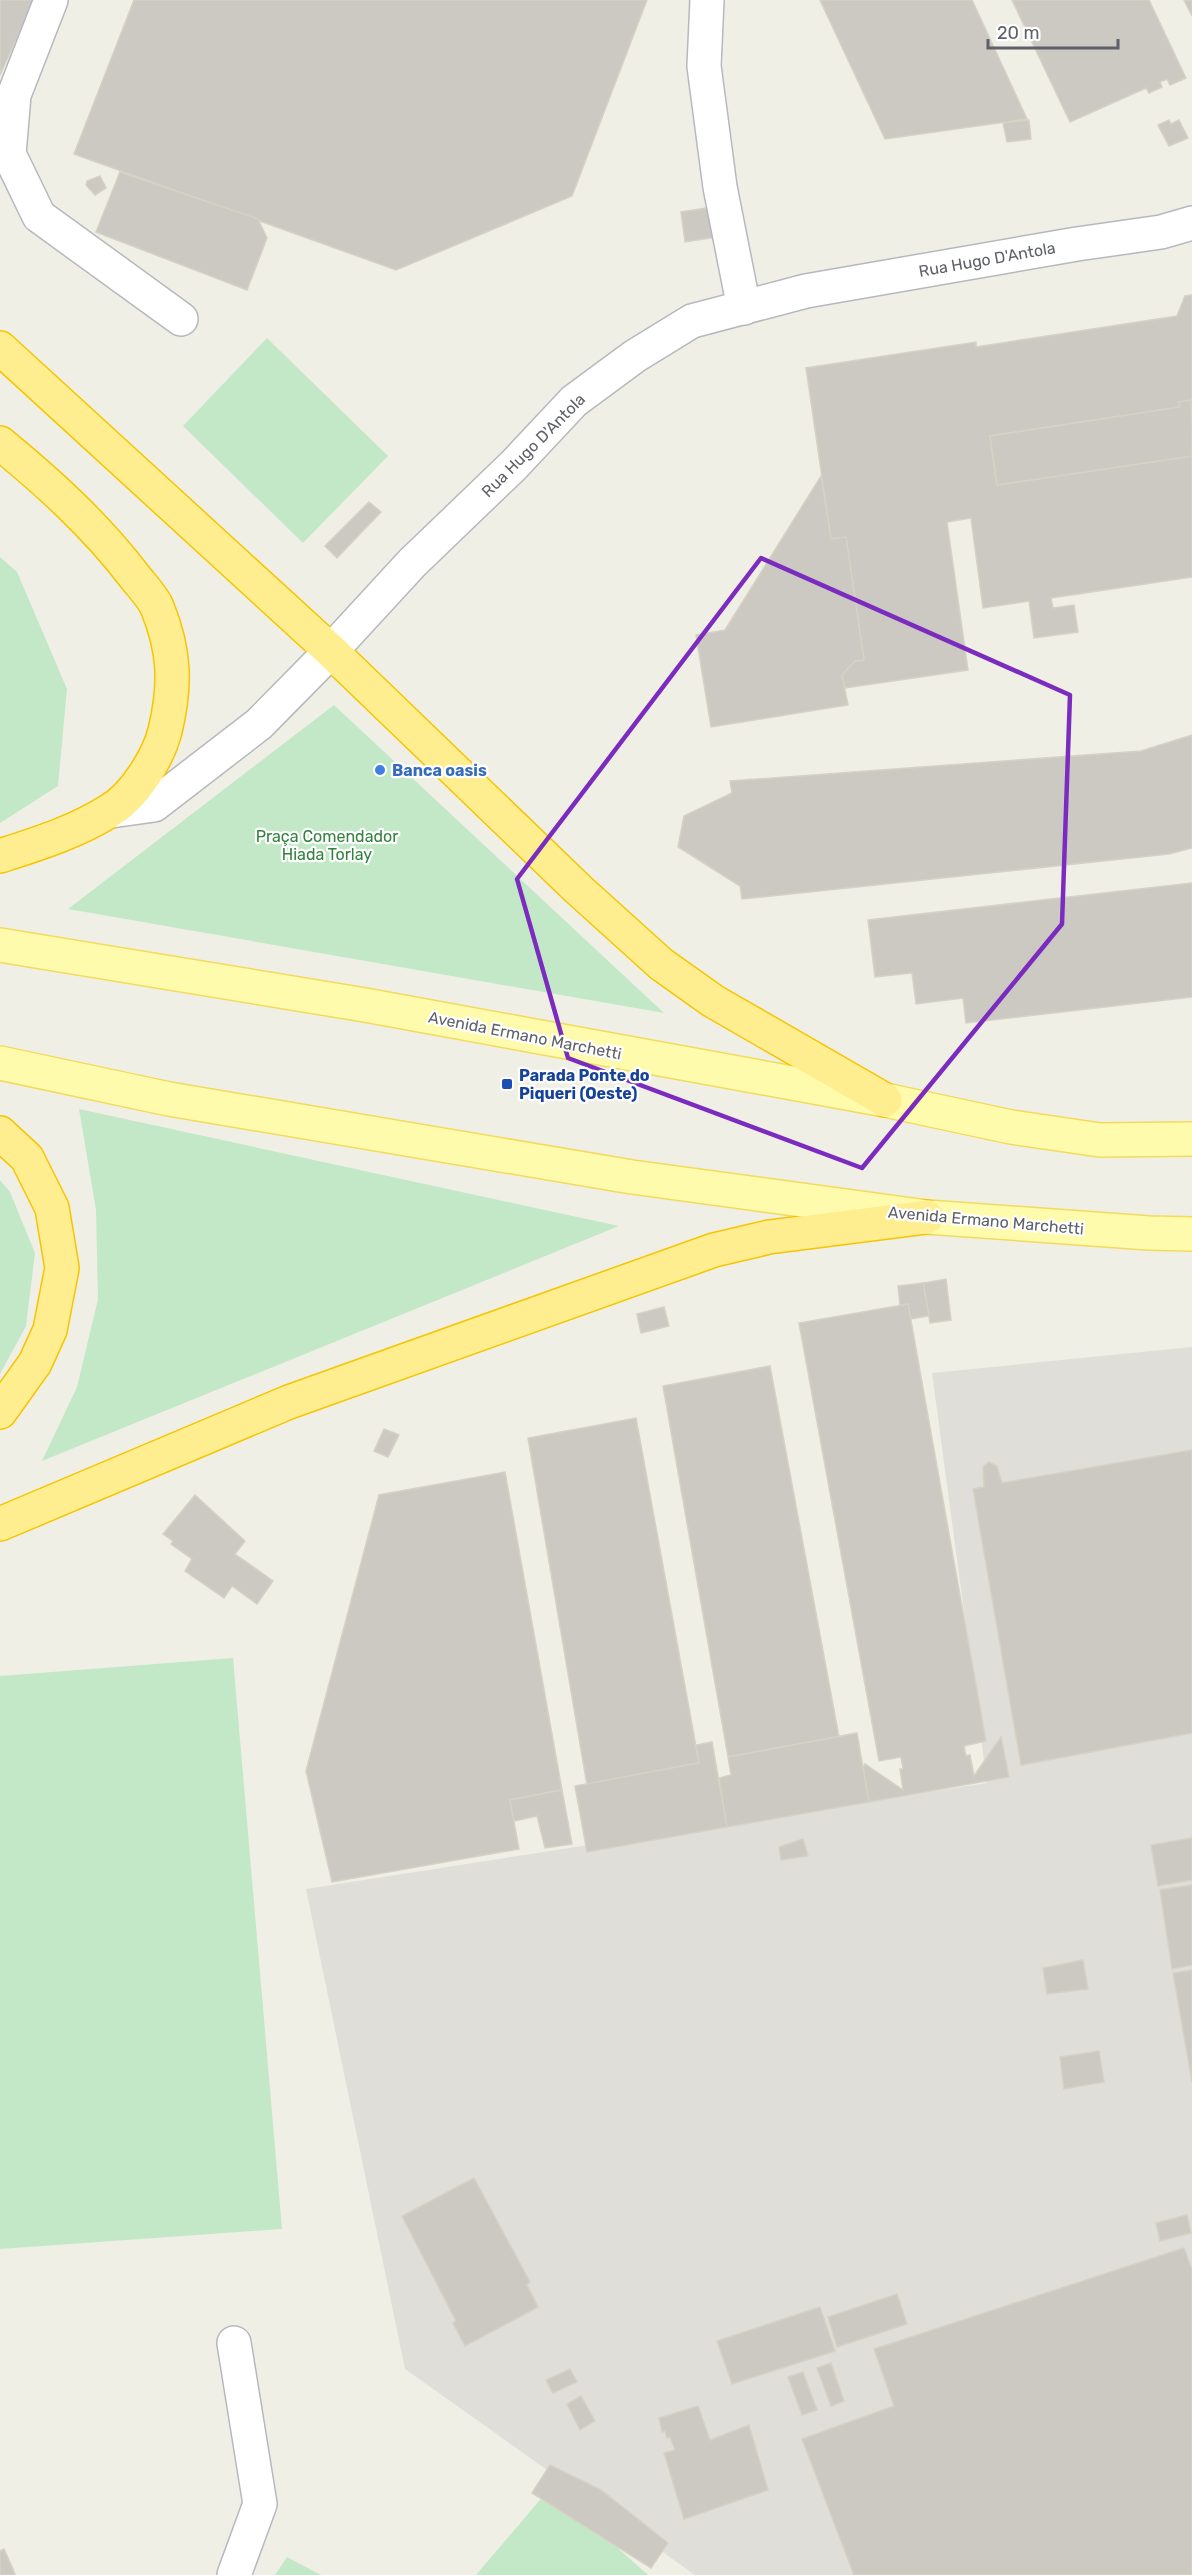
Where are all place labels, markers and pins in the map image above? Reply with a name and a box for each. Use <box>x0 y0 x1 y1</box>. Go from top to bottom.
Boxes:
place label: Banca oasis <box>392 761 487 780</box>
marker: Banca oasis <box>373 763 387 777</box>
place label: Parada Ponte do Piqueri (Oeste) <box>519 1066 650 1103</box>
marker: Parada Ponte do Piqueri (Oeste) <box>500 1077 514 1091</box>

